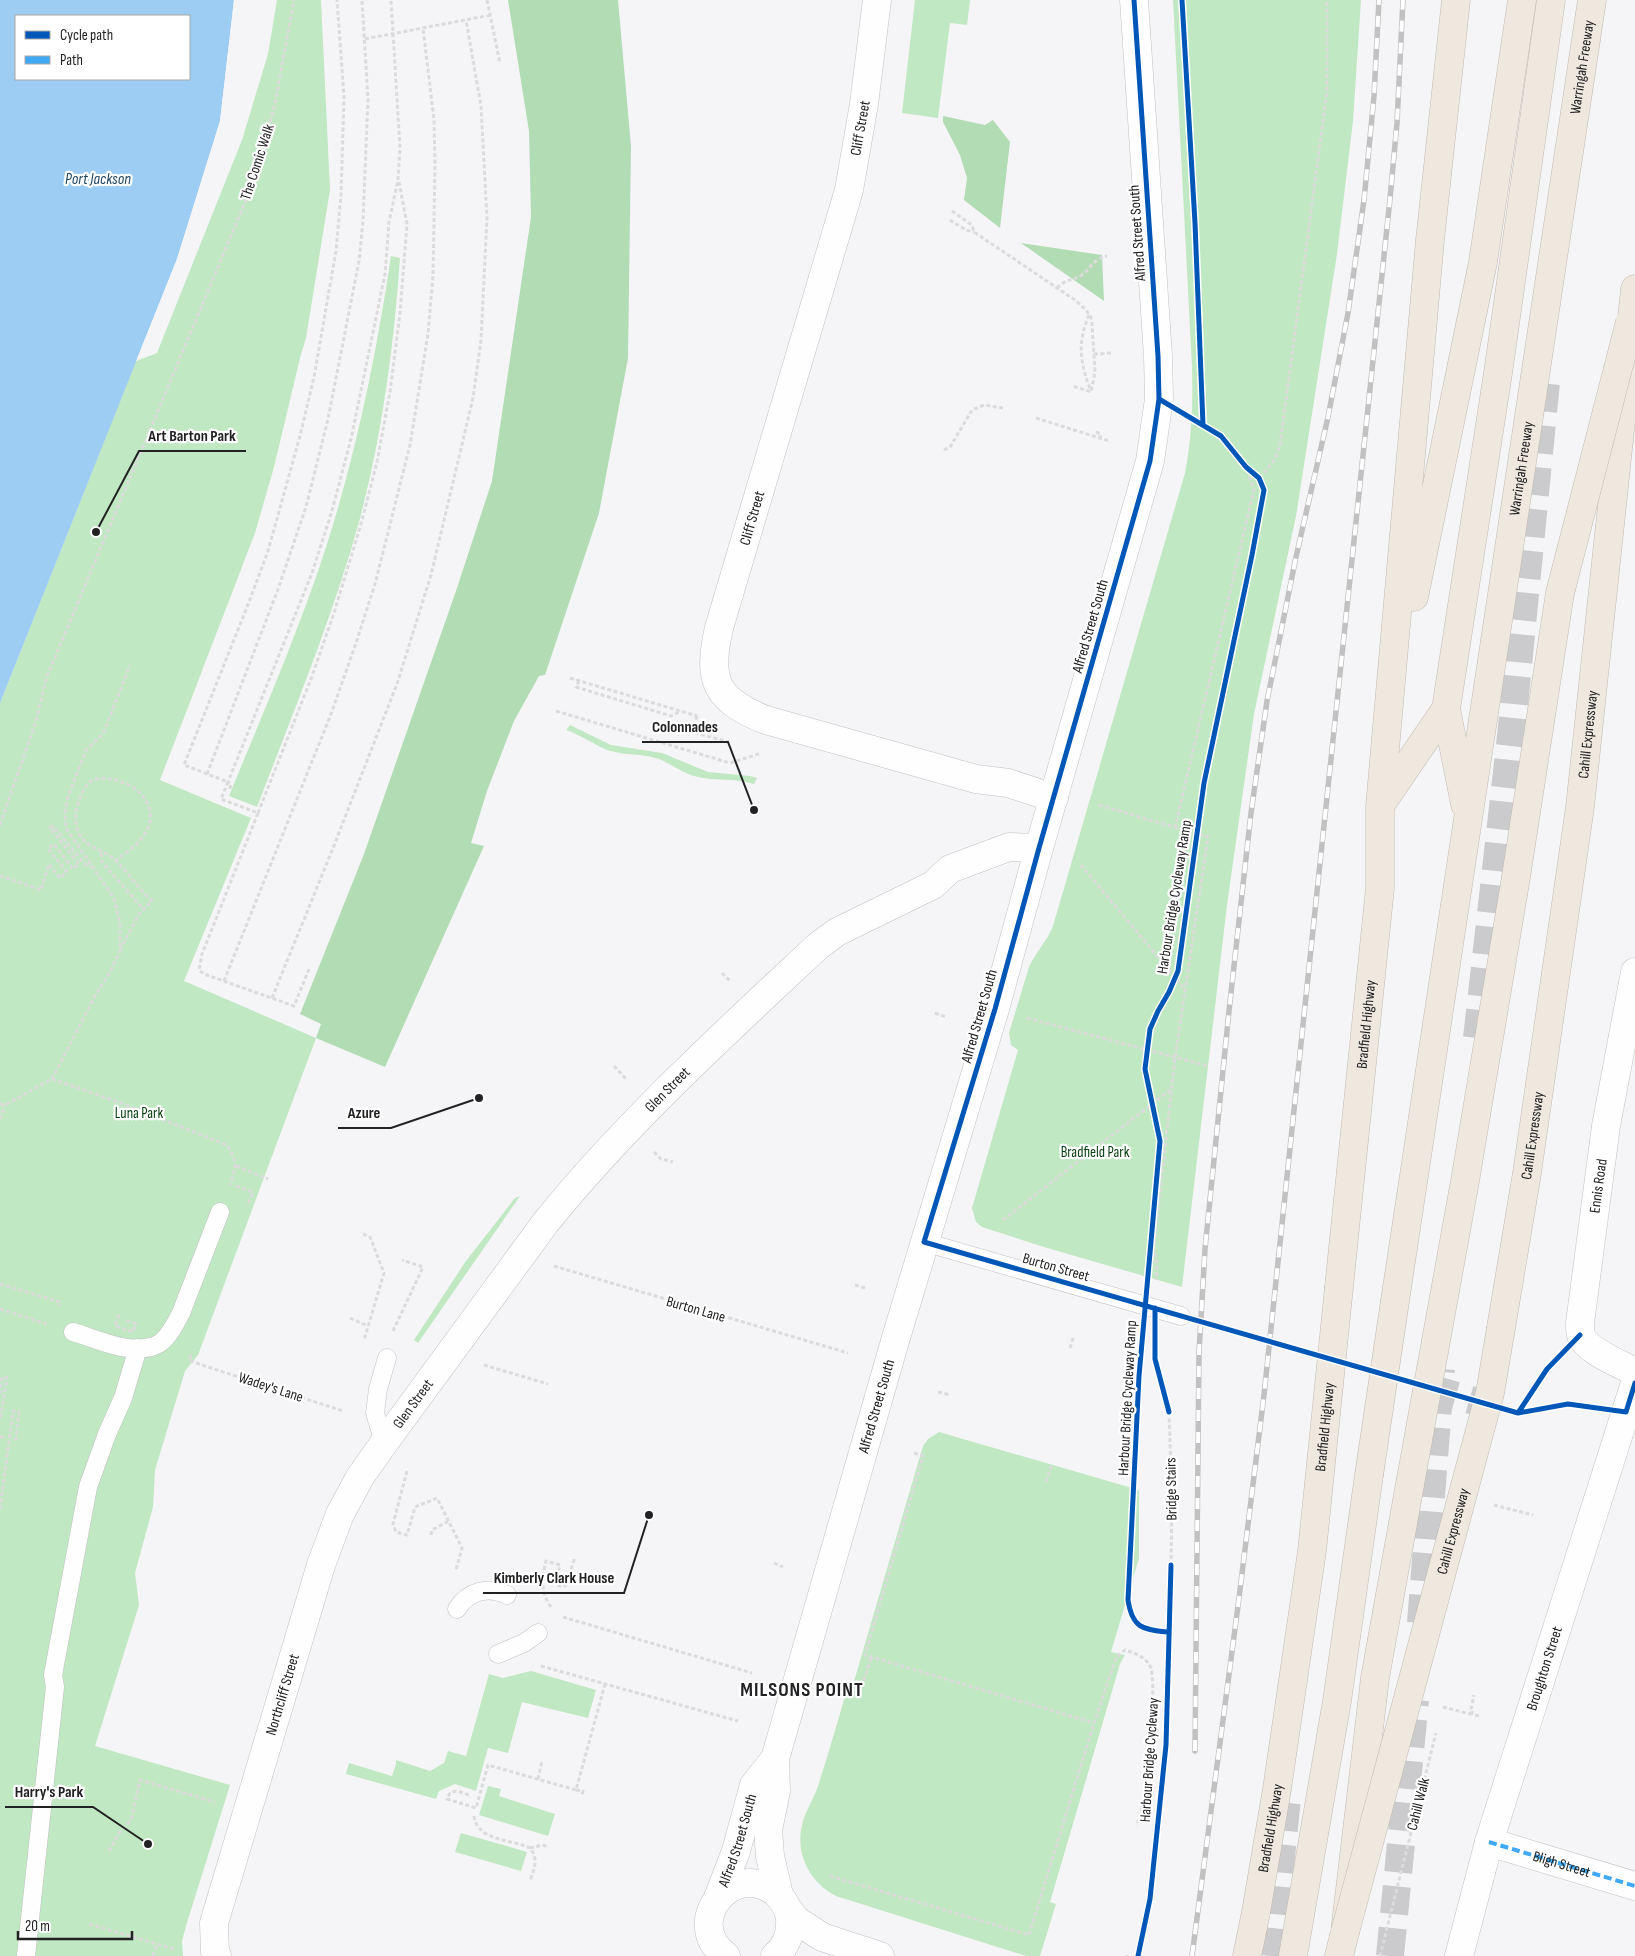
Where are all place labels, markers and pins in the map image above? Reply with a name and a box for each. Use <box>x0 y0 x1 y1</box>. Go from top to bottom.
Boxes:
callout: Art Barton Park <box>139 420 246 451</box>
callout: Colonnades <box>642 711 728 742</box>
callout: Azure <box>338 1097 391 1128</box>
callout: Kimberly Clark House <box>483 1562 624 1593</box>
callout: Harry's Park <box>5 1776 93 1807</box>

